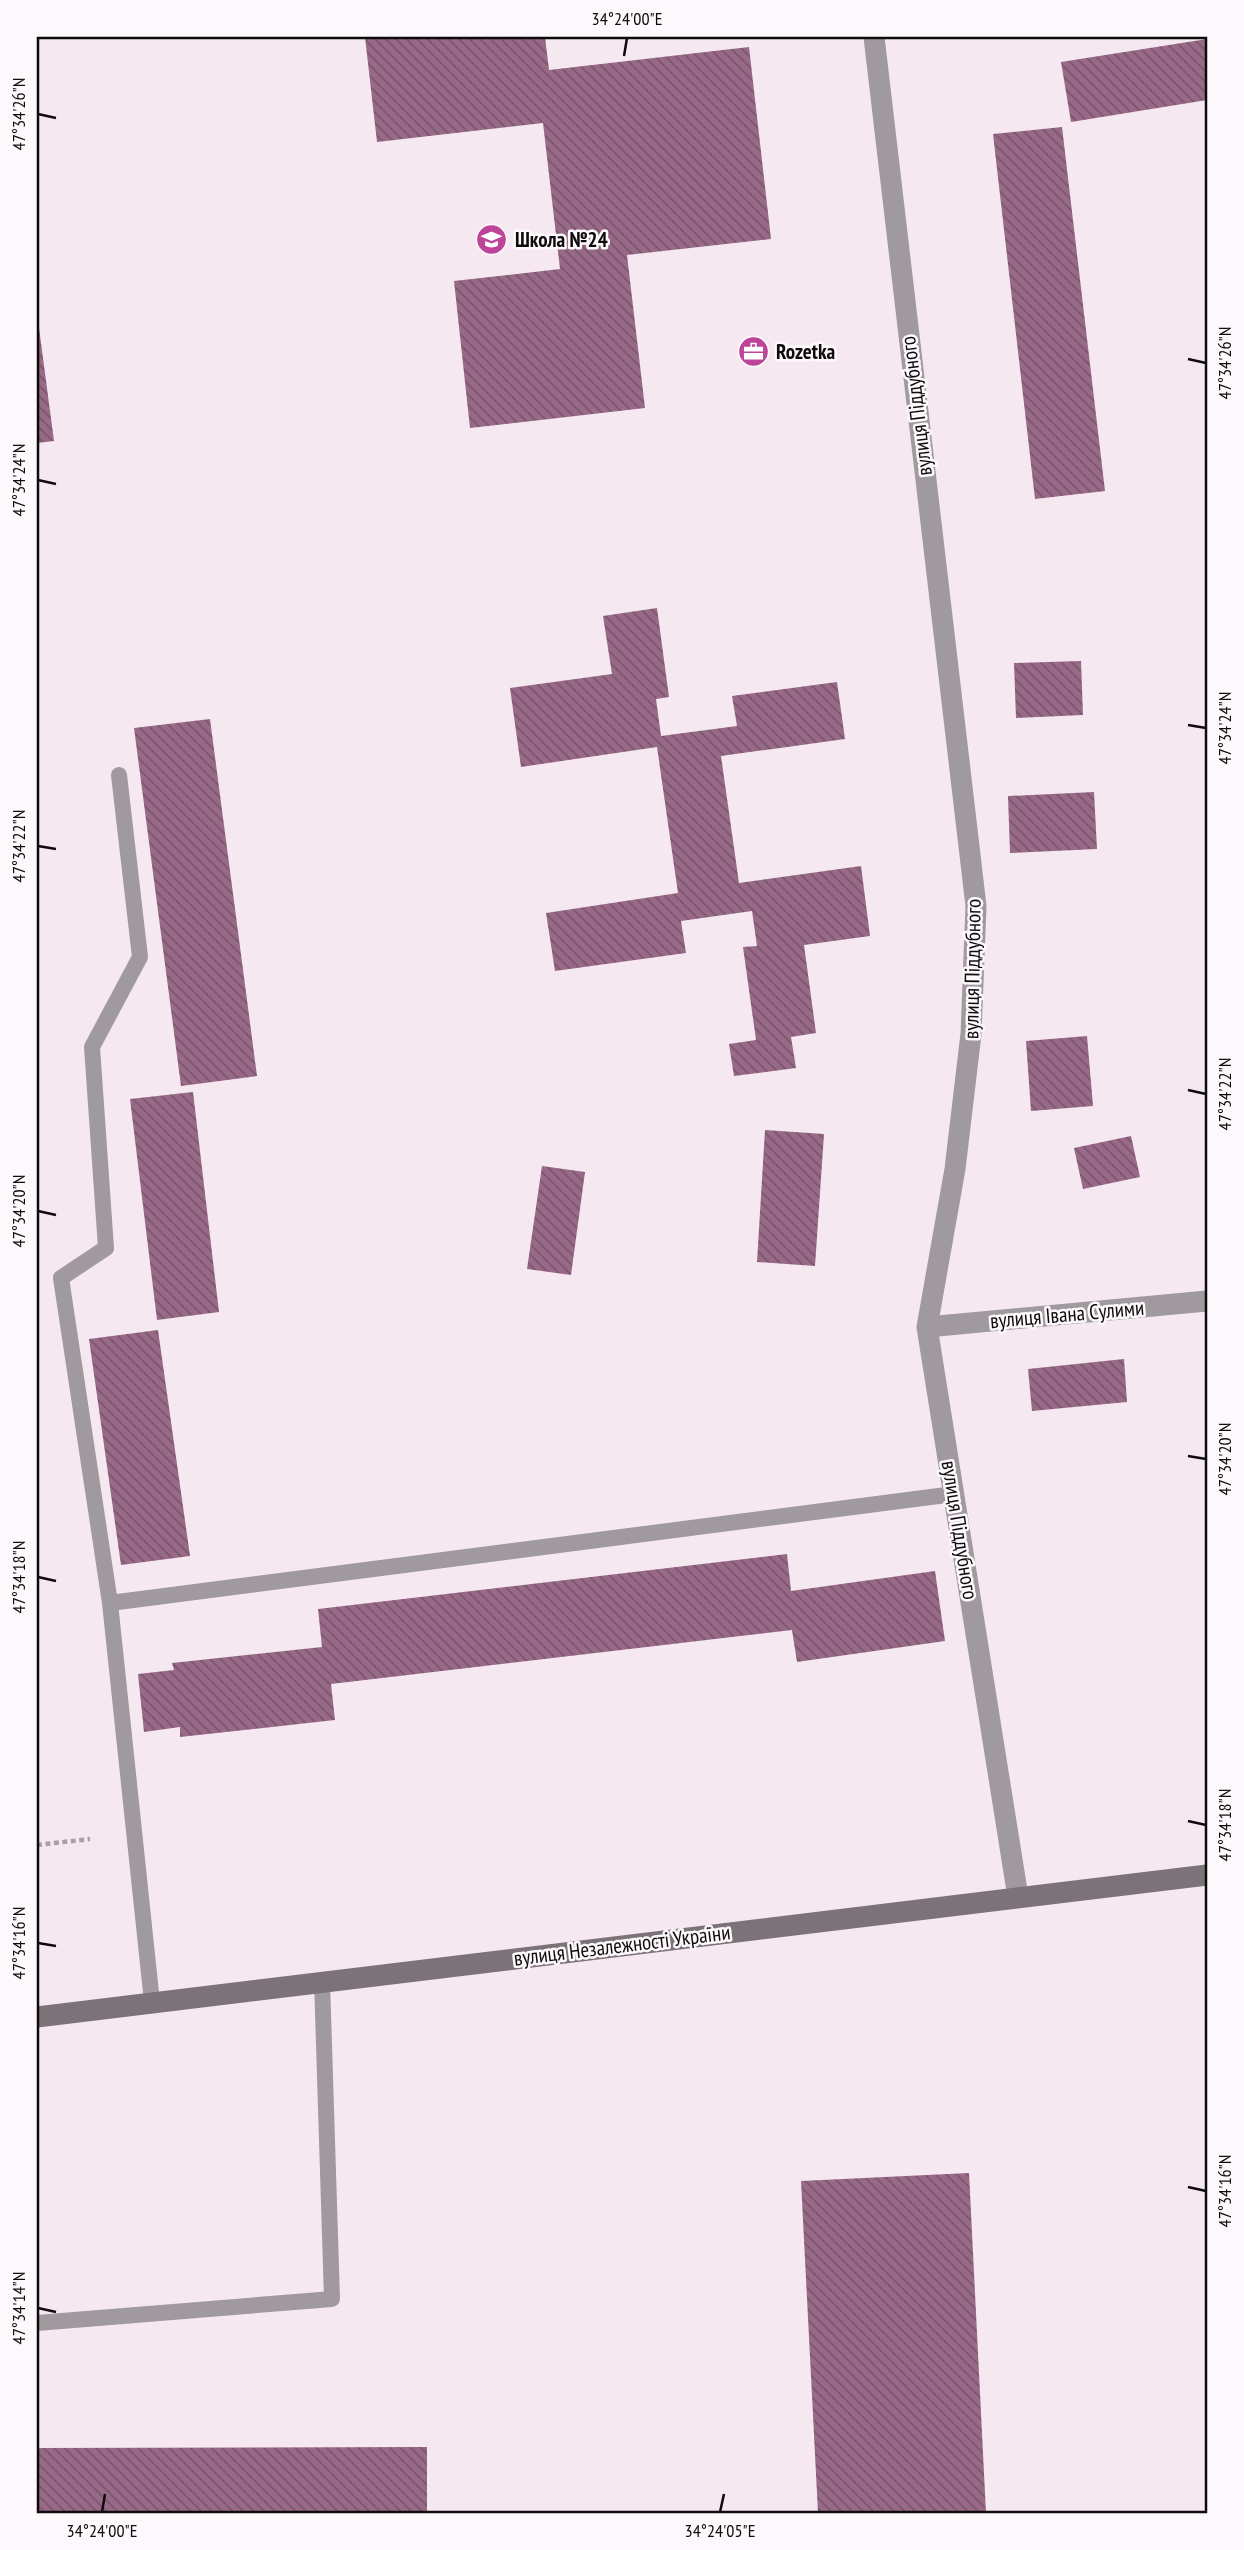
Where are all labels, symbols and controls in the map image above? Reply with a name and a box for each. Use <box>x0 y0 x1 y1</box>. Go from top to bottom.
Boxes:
text: 34°24'00"E <box>592 7 662 30</box>
text: 47°34'26"N <box>7 78 30 150</box>
school or university icon: Школа №24 <box>475 222 509 256</box>
place label: Школа №24 <box>515 226 608 253</box>
text: 47°34'26"N <box>1213 327 1236 399</box>
office icon: Rozetka <box>736 334 770 368</box>
street label: вулиця Піддубного <box>894 335 938 477</box>
place label: Rozetka <box>776 338 836 365</box>
text: 47°34'24"N <box>7 444 30 516</box>
text: 47°34'24"N <box>1213 692 1236 764</box>
text: 47°34'22"N <box>7 810 30 882</box>
street label: вулиця Піддубного <box>957 899 987 1039</box>
text: 47°34'22"N <box>1213 1058 1236 1130</box>
text: 47°34'20"N <box>7 1175 30 1247</box>
street label: вулиця Івана Сулими <box>989 1294 1145 1334</box>
text: 47°34'20"N <box>1213 1423 1236 1495</box>
street label: вулиця Піддубного <box>936 1459 984 1601</box>
text: 47°34'18"N <box>7 1541 30 1613</box>
text: 47°34'18"N <box>1213 1789 1236 1861</box>
text: 47°34'16"N <box>7 1907 30 1979</box>
street label: вулиця Незалежності України <box>512 1918 732 1972</box>
text: 47°34'16"N <box>1213 2155 1236 2227</box>
text: 47°34'14"N <box>7 2272 30 2344</box>
text: 34°24'00"E <box>67 2519 137 2542</box>
text: 34°24'05"E <box>685 2519 755 2542</box>

